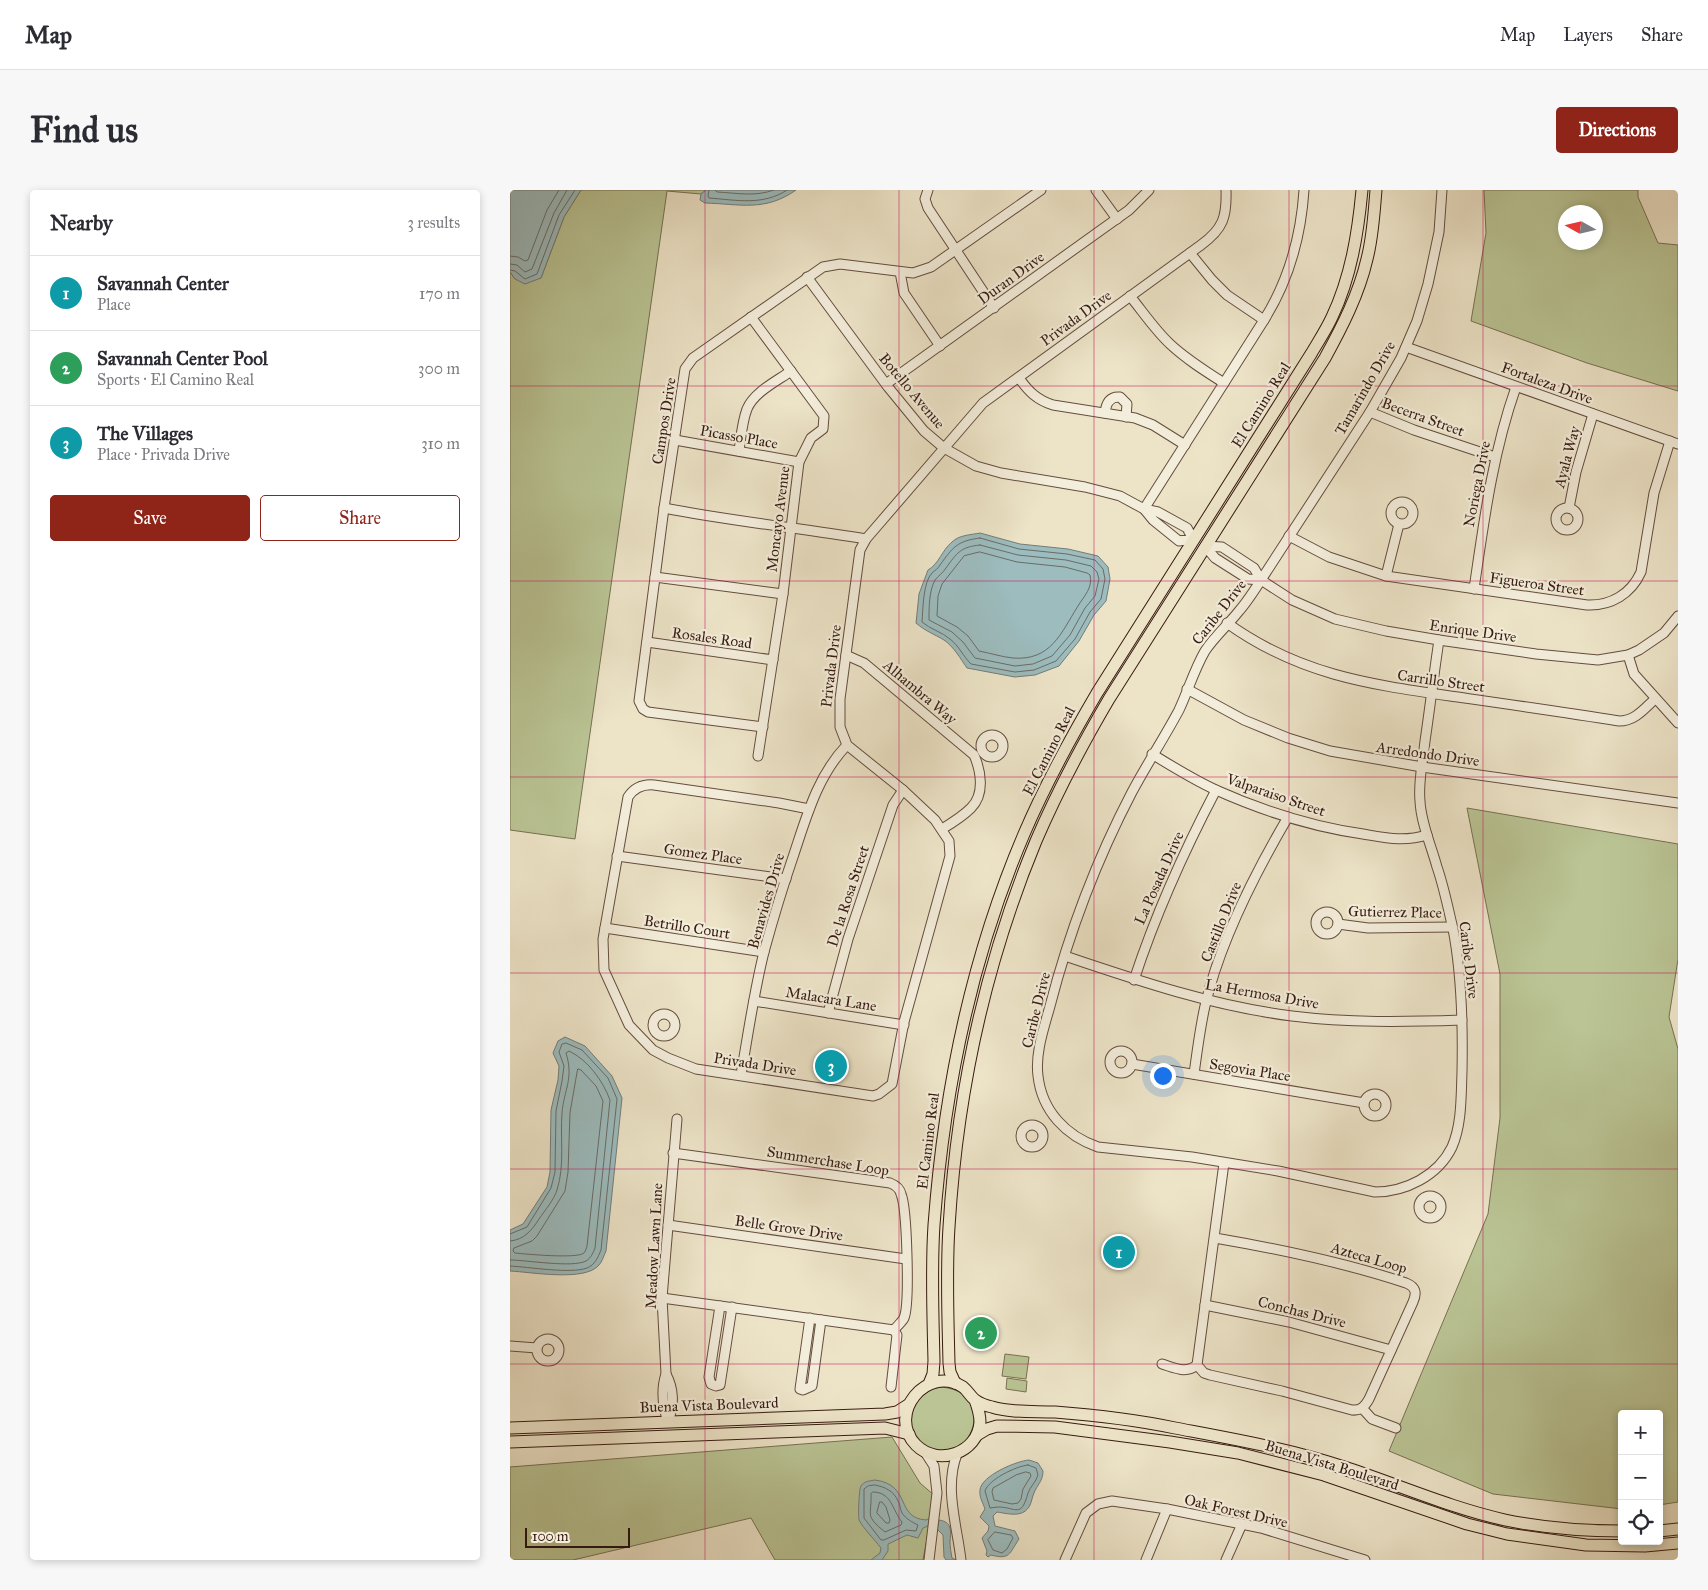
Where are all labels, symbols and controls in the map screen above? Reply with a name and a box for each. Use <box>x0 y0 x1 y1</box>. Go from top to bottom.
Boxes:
text: Map <box>25 20 72 50</box>
text: Map <box>1500 24 1535 46</box>
text: Layers <box>1563 24 1613 46</box>
text: Share <box>1641 24 1683 46</box>
button: Directions <box>1556 107 1678 153</box>
text: Find us <box>30 109 138 152</box>
north arrow <box>1558 205 1603 250</box>
text: Nearby <box>50 210 113 236</box>
text: 3 results <box>407 213 460 232</box>
street label: Duran Drive <box>974 248 1048 308</box>
text: Savannah Center <box>97 272 229 295</box>
text: 1 <box>63 284 69 303</box>
text: 170 m <box>419 284 460 303</box>
street label: Privada Drive <box>1037 286 1115 350</box>
text: Place <box>97 295 131 314</box>
street label: Tamarindo Drive <box>1331 338 1399 438</box>
text: Savannah Center Pool <box>97 347 268 370</box>
street label: Botello Avenue <box>875 350 949 432</box>
street label: El Camino Real <box>1228 358 1295 451</box>
street label: Fortaleza Drive <box>1499 358 1595 408</box>
text: 2 <box>62 359 70 378</box>
text: 300 m <box>418 359 460 378</box>
text: Sports · El Camino Real <box>97 370 254 389</box>
street label: Campos Drive <box>648 376 680 466</box>
street label: Becerra Street <box>1379 394 1468 441</box>
street label: Picasso Place <box>699 421 779 453</box>
text: The Villages <box>97 422 193 445</box>
street label: Ayala Way <box>1550 423 1584 491</box>
text: 3 <box>63 434 69 453</box>
text: 310 m <box>421 434 460 453</box>
street label: Noriega Drive <box>1460 439 1494 529</box>
text: Place · Privada Drive <box>97 445 230 464</box>
street label: Moncayo Avenue <box>763 465 793 573</box>
button: Save <box>50 495 250 541</box>
button: Share <box>260 495 460 541</box>
street label: Figueroa Street <box>1489 568 1586 600</box>
street label: Caribe Drive <box>1188 576 1250 648</box>
street label: Enrique Drive <box>1428 616 1518 647</box>
street label: Rosales Road <box>671 623 754 653</box>
street label: Privada Drive <box>817 624 845 708</box>
street label: Alhambra Way <box>879 655 961 729</box>
street label: Carrillo Street <box>1396 666 1487 696</box>
street label: El Camino Real <box>1019 703 1080 799</box>
street label: Arredondo Drive <box>1374 738 1481 770</box>
street label: Valparaiso Street <box>1223 769 1328 821</box>
street label: La Posada Drive <box>1130 829 1188 927</box>
street label: Gomez Place <box>663 840 743 868</box>
street label: De la Rosa Street <box>823 842 873 949</box>
street label: Benavides Drive <box>744 851 788 951</box>
street label: Castillo Drive <box>1197 879 1245 965</box>
street label: Gutierrez Place <box>1348 902 1442 922</box>
street label: Betrillo Court <box>643 911 732 943</box>
street label: Caribe Drive <box>1455 920 1483 1000</box>
street label: Caribe Drive <box>1018 970 1054 1050</box>
street label: La Hermosa Drive <box>1204 975 1320 1013</box>
street label: Malacara Lane <box>784 983 878 1015</box>
pin: 3 <box>815 1047 847 1085</box>
street label: Privada Drive <box>712 1049 798 1079</box>
street label: Segovia Place <box>1208 1055 1292 1085</box>
your location <box>1150 1063 1176 1089</box>
street label: El Camino Real <box>913 1091 943 1190</box>
street label: Summerchase Loop <box>766 1142 890 1180</box>
street label: Meadow Lawn Lane <box>642 1182 666 1310</box>
street label: Belle Grove Drive <box>734 1212 844 1244</box>
pin: 1 <box>1103 1233 1135 1271</box>
street label: Azteca Loop <box>1328 1238 1409 1277</box>
street label: Conchas Drive <box>1256 1292 1348 1332</box>
pin: 2 <box>965 1314 997 1352</box>
street label: Buena Vista Boulevard <box>639 1394 779 1416</box>
map controls <box>1618 1410 1663 1545</box>
button: + <box>1618 1410 1663 1455</box>
street label: Buena Vista Boulevard <box>1263 1436 1402 1494</box>
button: − <box>1618 1455 1663 1500</box>
street label: Oak Forest Drive <box>1183 1490 1289 1532</box>
button: locate <box>1618 1500 1663 1545</box>
scale bar <box>525 1525 630 1548</box>
text: 100 m <box>532 1528 569 1545</box>

